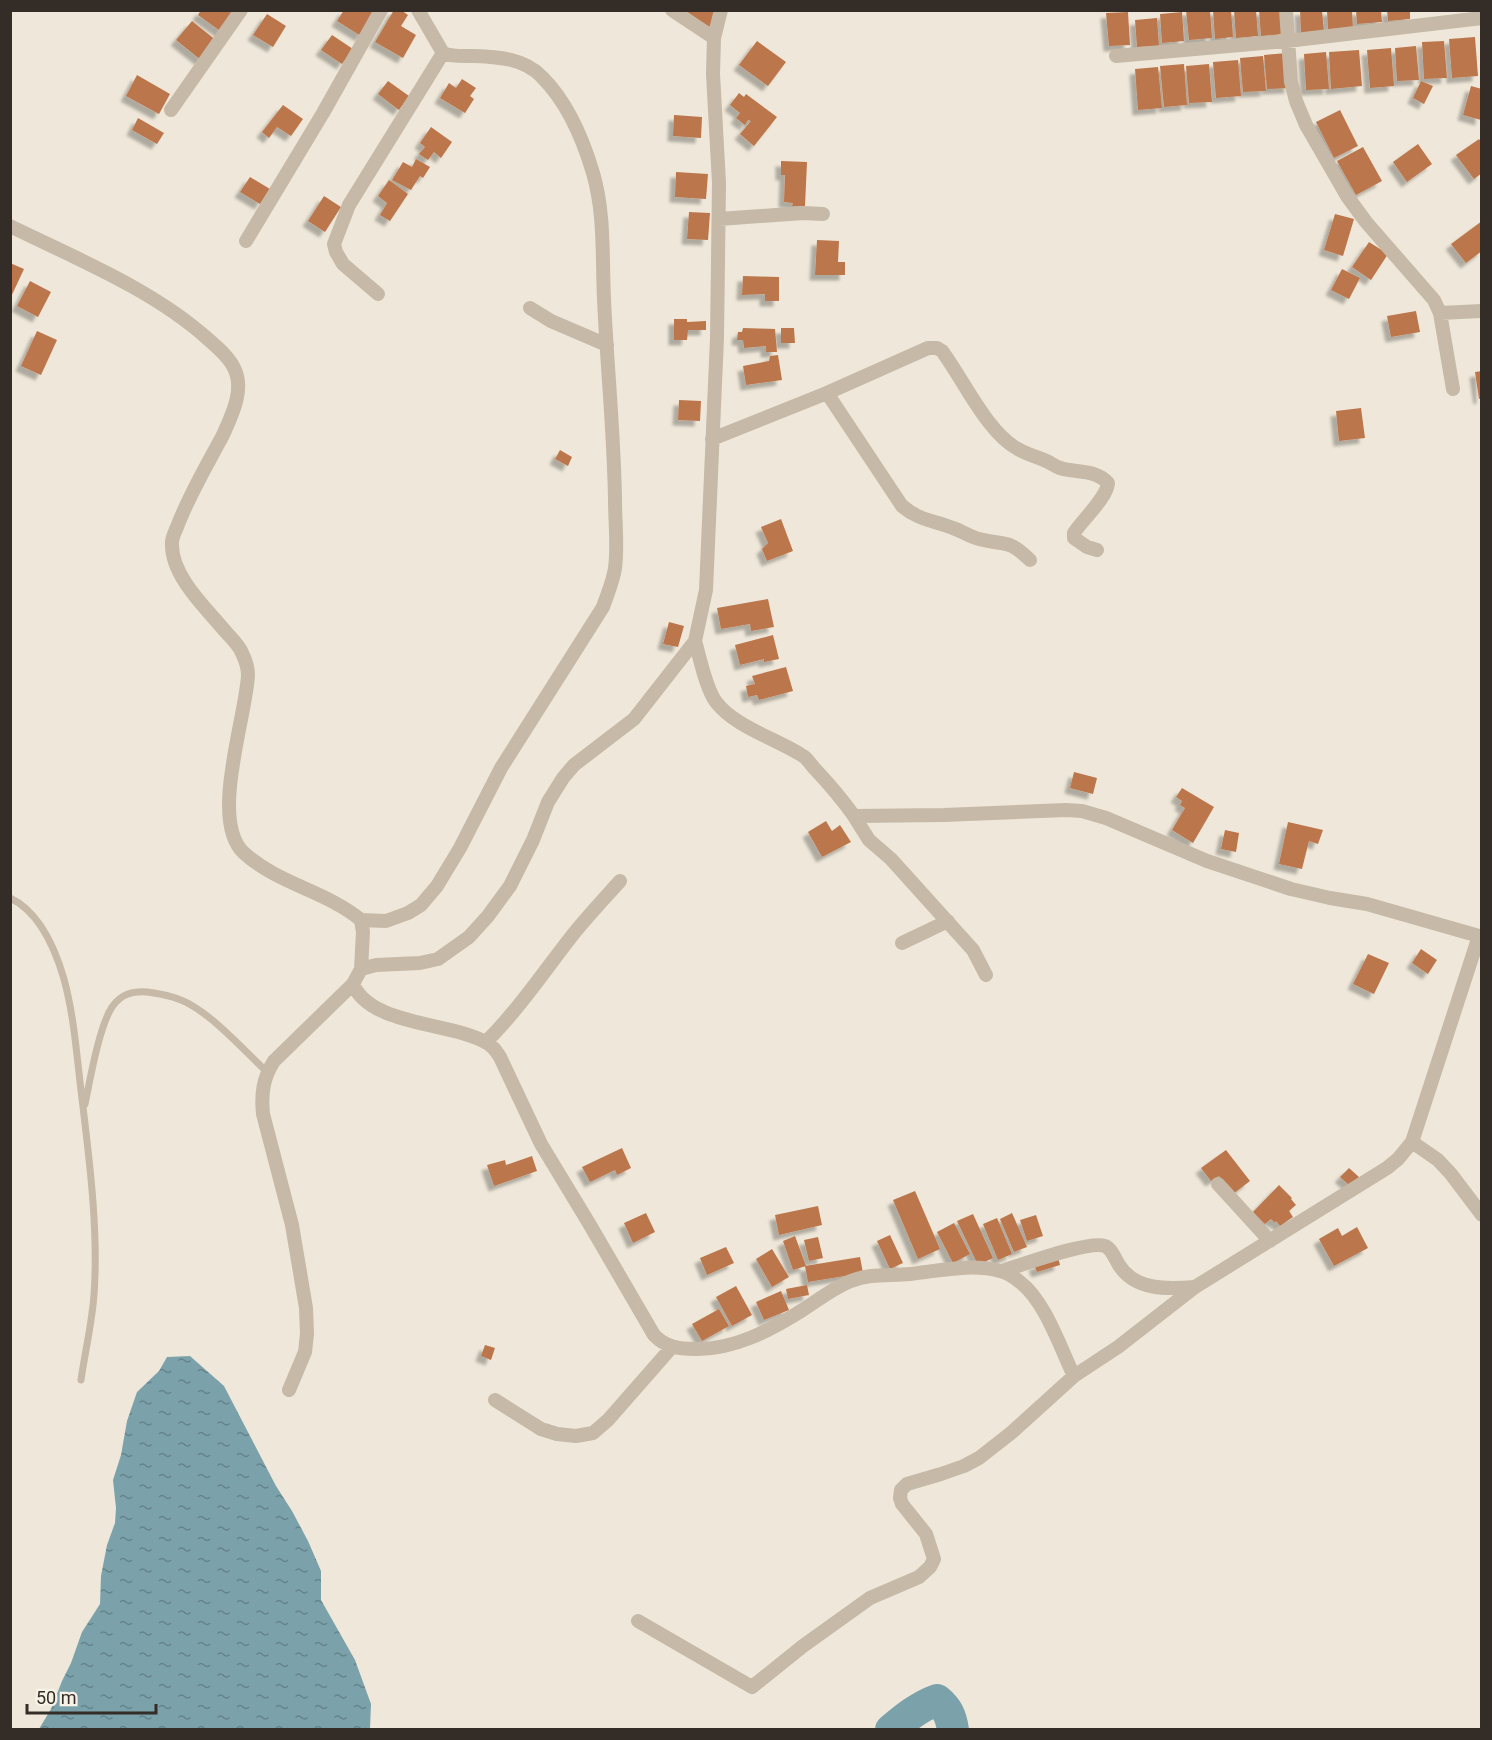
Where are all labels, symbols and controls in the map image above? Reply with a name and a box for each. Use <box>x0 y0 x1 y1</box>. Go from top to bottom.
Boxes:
scale bar <box>27 1677 156 1715</box>
text: 50 m <box>36 1687 76 1708</box>

